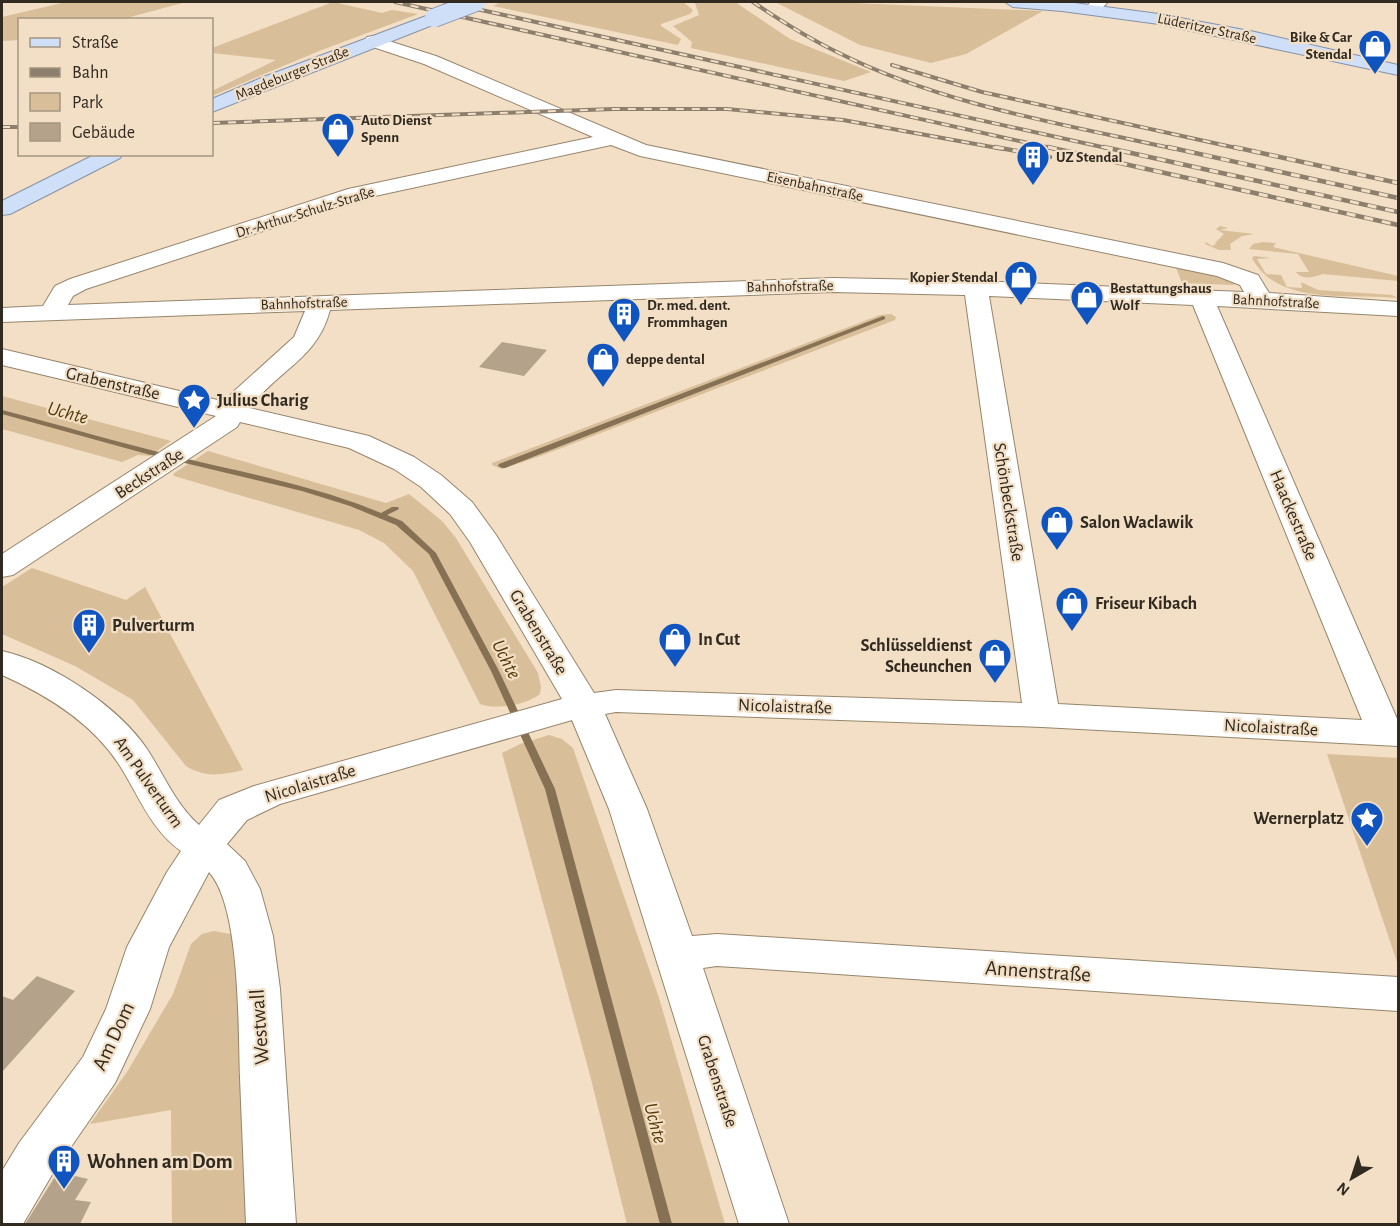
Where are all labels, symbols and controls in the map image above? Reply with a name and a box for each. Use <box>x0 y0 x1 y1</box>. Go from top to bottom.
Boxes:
street label: Lüderitzer Straße <box>1156 11 1258 46</box>
legend <box>18 18 213 156</box>
shop icon: Bike & Car Stendal <box>1357 28 1393 75</box>
place label: Bike & Car Stendal <box>1290 30 1353 62</box>
text: Straße <box>72 34 118 52</box>
street label: Magdeburger Straße <box>233 44 351 103</box>
text: Bahn <box>72 64 108 82</box>
text: Park <box>72 94 104 112</box>
shop icon: Auto Dienst Spenn <box>320 111 356 158</box>
place label: Auto Dienst Spenn <box>361 113 432 145</box>
text: Gebäude <box>72 124 135 142</box>
building icon: UZ Stendal <box>1015 139 1051 186</box>
place label: UZ Stendal <box>1056 150 1123 165</box>
street label: Eisenbahnstraße <box>765 169 865 204</box>
street label: Dr.-Arthur-Schulz-Straße <box>234 184 376 241</box>
shop icon: Kopier Stendal <box>1003 259 1039 306</box>
place label: Kopier Stendal <box>909 270 998 285</box>
street label: Bahnhofstraße <box>746 278 834 295</box>
shop icon: Bestattungshaus Wolf <box>1069 279 1105 326</box>
place label: Bestattungshaus Wolf <box>1110 281 1212 313</box>
street label: Bahnhofstraße <box>1232 292 1320 311</box>
street label: Bahnhofstraße <box>260 294 348 313</box>
building icon: Dr. med. dent. Frommhagen <box>606 296 642 343</box>
place label: Dr. med. dent. Frommhagen <box>647 298 731 330</box>
shop icon: deppe dental <box>585 341 621 388</box>
place label: deppe dental <box>626 352 705 367</box>
street label: Grabenstraße <box>64 364 162 404</box>
place icon: Julius Charig <box>176 382 212 429</box>
place label: Julius Charig <box>217 392 309 410</box>
water label: Uchte <box>45 398 91 428</box>
street label: Schönbeckstraße <box>990 442 1026 563</box>
street label: Beckstraße <box>112 445 187 503</box>
street label: Haackestraße <box>1266 468 1320 563</box>
shop icon: Salon Waclawik <box>1039 504 1075 551</box>
place label: Salon Waclawik <box>1080 514 1193 532</box>
shop icon: Friseur Kibach <box>1054 585 1090 632</box>
street label: Grabenstraße <box>506 587 571 678</box>
place label: Friseur Kibach <box>1095 595 1197 613</box>
building icon: Pulverturm <box>71 607 107 654</box>
place label: Pulverturm <box>112 617 195 635</box>
shop icon: In Cut <box>657 621 693 668</box>
place label: In Cut <box>698 631 740 649</box>
water label: Uchte <box>488 636 525 683</box>
place label: Schlüsseldienst Scheunchen <box>861 637 972 676</box>
shop icon: Schlüsseldienst Scheunchen <box>977 637 1013 684</box>
street label: Nicolaistraße <box>738 696 832 718</box>
street label: Nicolaistraße <box>1223 717 1318 739</box>
street label: Am Pulverturm <box>110 734 186 831</box>
street label: Nicolaistraße <box>263 762 358 806</box>
place icon: Wernerplatz <box>1349 800 1385 847</box>
place label: Wernerplatz <box>1253 810 1344 828</box>
street label: Annenstraße <box>984 957 1092 986</box>
street label: Westwall <box>246 988 273 1066</box>
street label: Am Dom <box>89 999 138 1074</box>
street label: Grabenstraße <box>694 1033 740 1130</box>
water label: Uchte <box>640 1101 670 1146</box>
building icon: Wohnen am Dom <box>46 1143 82 1190</box>
north arrow <box>1322 1148 1382 1208</box>
place label: Wohnen am Dom <box>87 1151 233 1172</box>
text: N <box>1334 1179 1353 1199</box>

